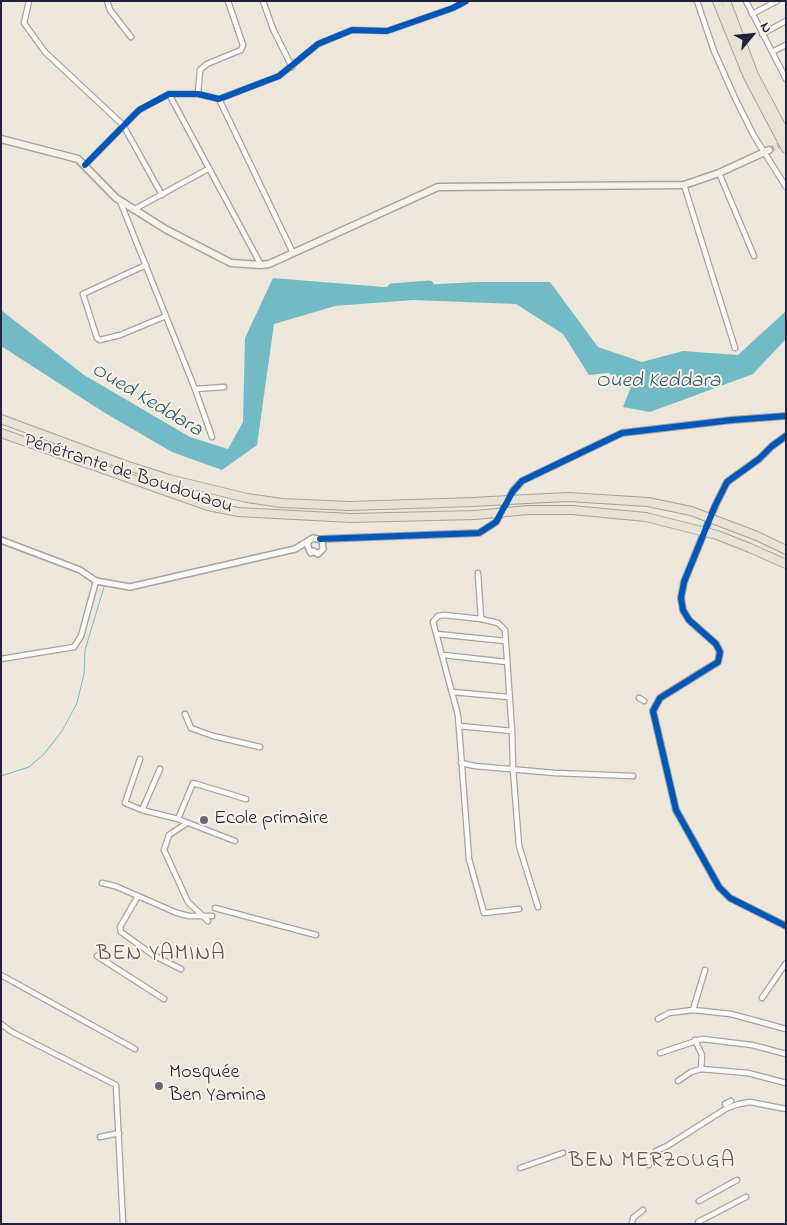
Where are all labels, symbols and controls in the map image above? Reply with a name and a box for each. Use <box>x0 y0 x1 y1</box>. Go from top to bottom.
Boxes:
north arrow <box>727 10 777 60</box>
text: N <box>754 19 777 37</box>
water label: Oued Keddara <box>86 358 206 444</box>
water label: Oued Keddara <box>596 370 720 396</box>
street label: Pénétrante de Boudouaou <box>20 430 236 520</box>
place label: Ecole primaire <box>214 808 328 832</box>
marker: Ecole primaire <box>198 814 210 826</box>
district label: BEN YAMINA <box>95 942 227 968</box>
place label: Mosquée Ben Yamina <box>169 1062 266 1109</box>
marker: Mosquée Ben Yamina <box>153 1080 165 1092</box>
district label: BEN MERZOUGA <box>567 1149 737 1175</box>

